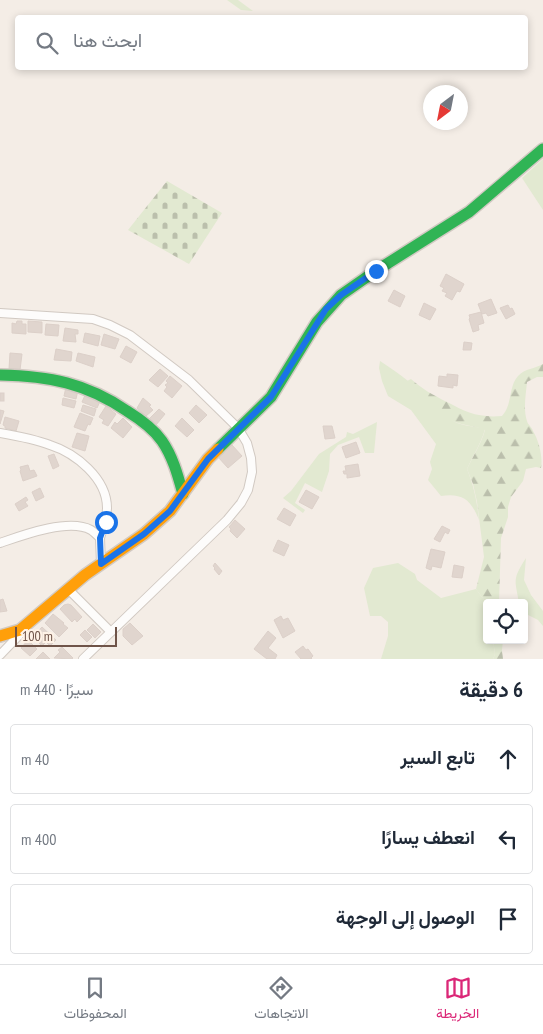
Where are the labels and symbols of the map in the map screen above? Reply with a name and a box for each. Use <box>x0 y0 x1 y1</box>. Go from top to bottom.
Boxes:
north arrow <box>423 85 468 130</box>
route end <box>365 260 388 283</box>
route start <box>95 511 118 534</box>
scale bar <box>15 624 118 647</box>

